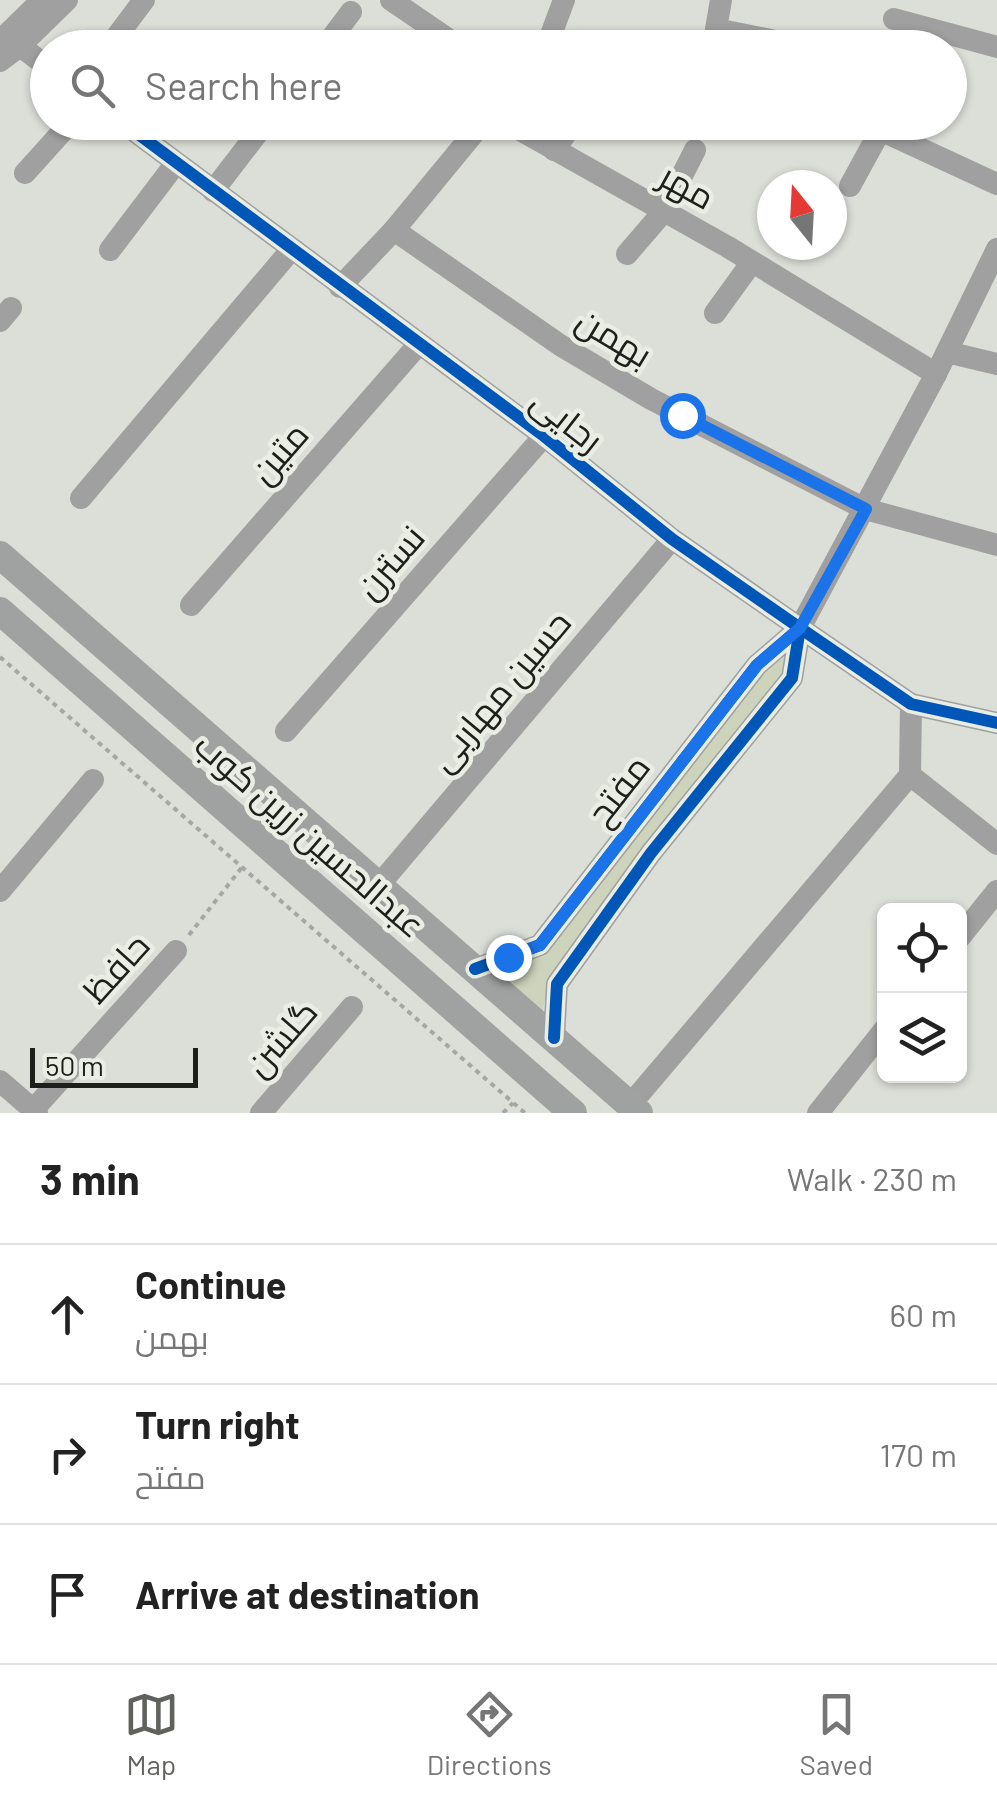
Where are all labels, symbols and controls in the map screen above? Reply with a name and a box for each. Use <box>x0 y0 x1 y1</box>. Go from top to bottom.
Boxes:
search box <box>30 30 967 140</box>
icon: search <box>65 58 120 113</box>
text: Search here <box>145 62 343 108</box>
street label: مهر <box>651 152 723 219</box>
north arrow <box>757 170 847 260</box>
street label: بهمن <box>569 297 660 376</box>
street label: رجایی <box>523 378 612 462</box>
route start <box>660 393 706 439</box>
street label: متین <box>240 413 318 493</box>
street label: نسترن <box>346 516 434 608</box>
street label: حسین مهاربی <box>420 601 580 780</box>
street label: عبدالحسین زرین کوب <box>186 723 434 947</box>
street label: مفتح <box>577 746 660 835</box>
map controls <box>877 903 967 1083</box>
button: locate <box>877 903 967 993</box>
street label: حافظ <box>73 924 157 1010</box>
route end <box>486 935 532 981</box>
street label: گلشن <box>235 990 326 1085</box>
button: layers <box>877 993 967 1083</box>
scale bar <box>30 1043 198 1088</box>
text: 50 m <box>45 1048 104 1082</box>
text: 3 min <box>40 1153 140 1203</box>
text: Walk · 230 m <box>787 1159 957 1197</box>
text: Continue <box>135 1261 286 1307</box>
icon: ahead <box>40 1287 95 1342</box>
text: 60 m <box>890 1295 957 1333</box>
text: بهمن <box>135 1317 209 1355</box>
text: Turn right <box>135 1401 300 1447</box>
icon: right <box>40 1427 95 1482</box>
text: 170 m <box>880 1435 957 1473</box>
text: مفتح <box>135 1457 206 1495</box>
icon: arrive <box>40 1567 95 1622</box>
text: Arrive at destination <box>135 1571 480 1617</box>
tab: Map <box>124 1687 179 1781</box>
tab: Directions <box>427 1687 552 1781</box>
tab: Saved <box>800 1687 873 1781</box>

